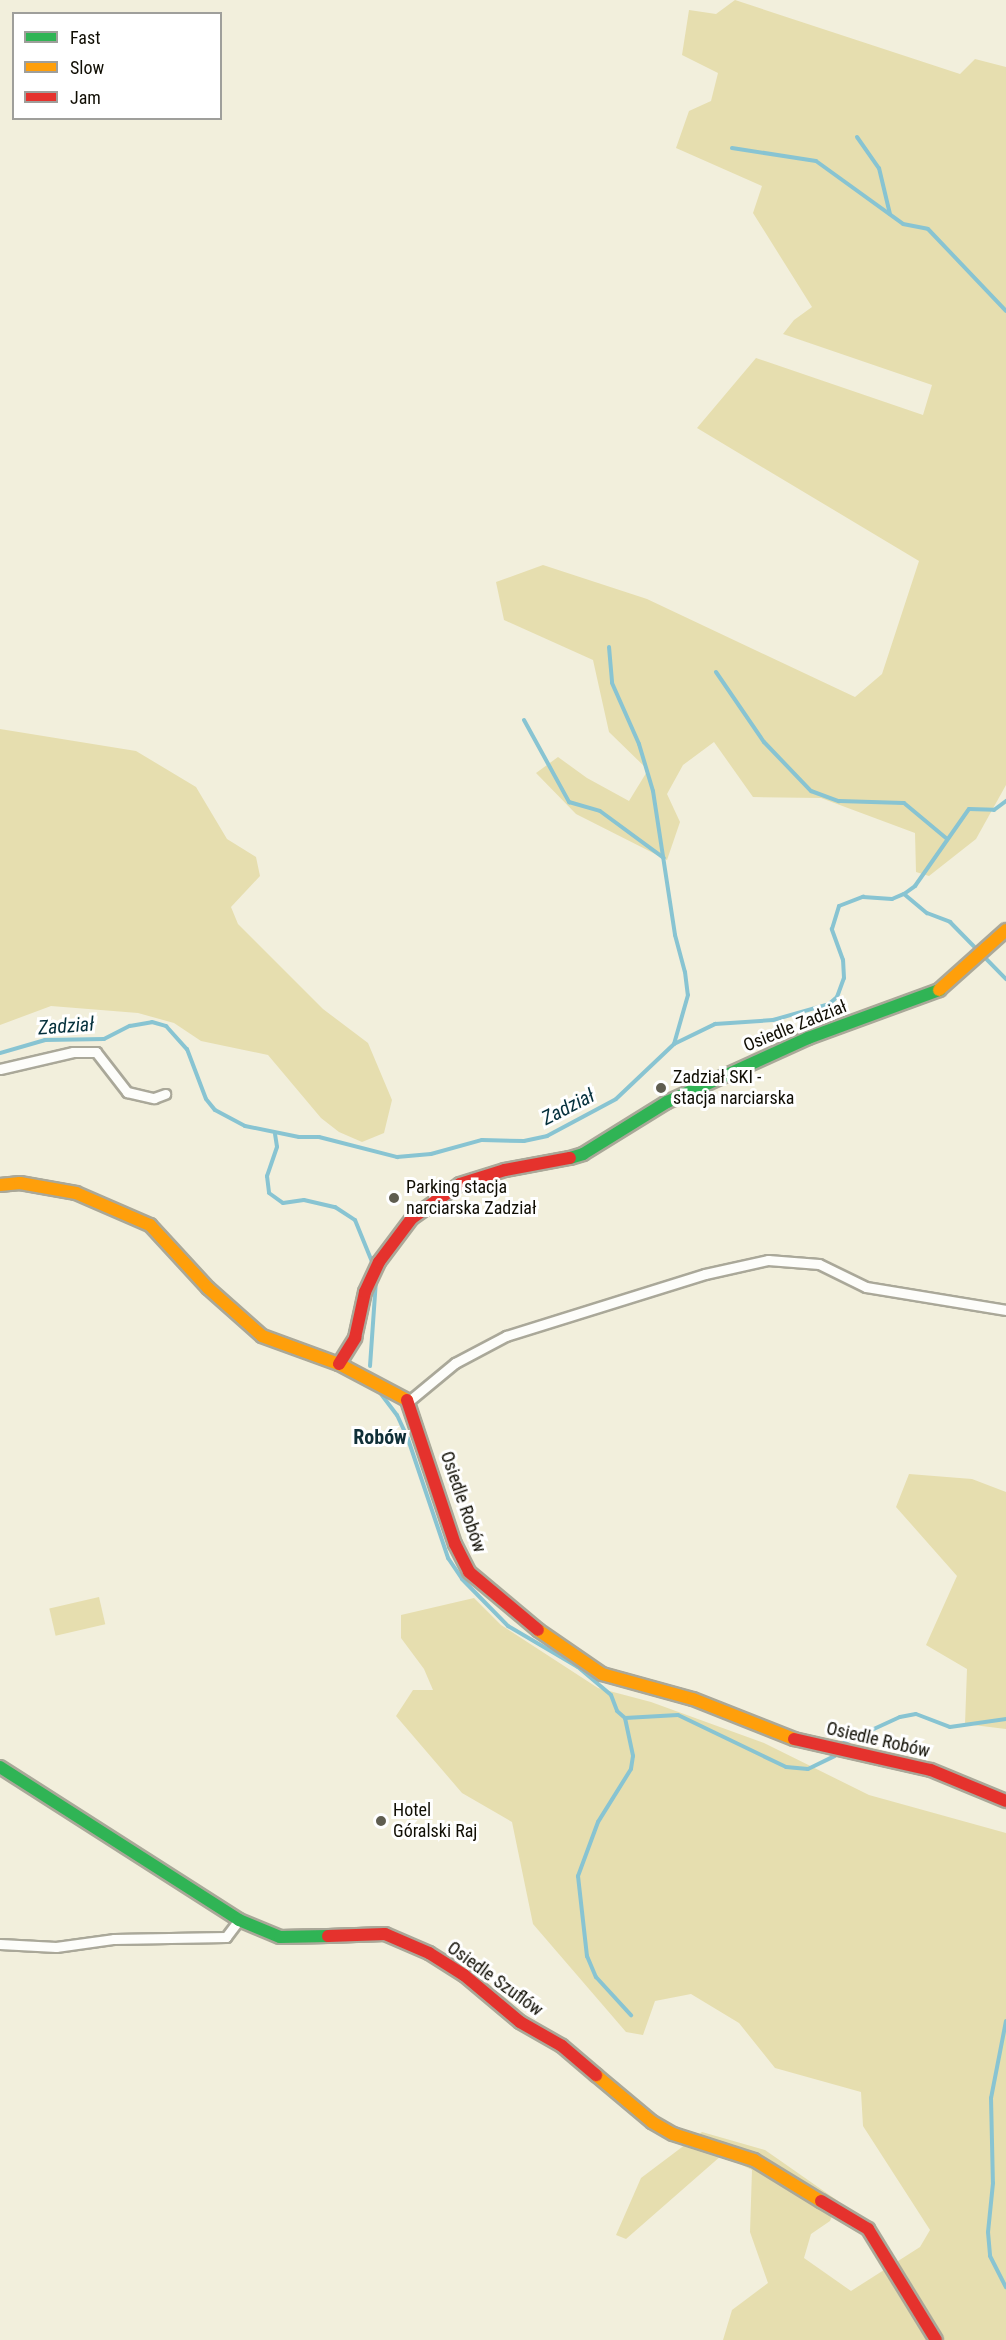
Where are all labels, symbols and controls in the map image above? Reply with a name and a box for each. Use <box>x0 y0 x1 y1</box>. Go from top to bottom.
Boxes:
legend <box>12 12 222 120</box>
text: Fast <box>70 27 101 48</box>
text: Slow <box>70 57 104 78</box>
text: Jam <box>70 87 101 108</box>
street label: Osiedle Zadział <box>740 996 850 1056</box>
water label: Zadział <box>37 1012 95 1040</box>
place label: Zadział SKI - stacja narciarska <box>673 1067 794 1110</box>
marker: Zadział SKI - stacja narciarska <box>654 1081 668 1095</box>
water label: Zadział <box>538 1084 598 1130</box>
place label: Parking stacja narciarska Zadział <box>406 1177 536 1220</box>
marker: Parking stacja narciarska Zadział <box>387 1191 401 1205</box>
district label: Robów <box>353 1425 407 1449</box>
street label: Osiedle Robów <box>436 1449 490 1555</box>
street label: Osiedle Robów <box>824 1718 932 1762</box>
place label: Hotel Góralski Raj <box>393 1800 477 1842</box>
marker: Hotel Góralski Raj <box>374 1814 388 1828</box>
street label: Osiedle Szuflów <box>443 1937 547 2021</box>

